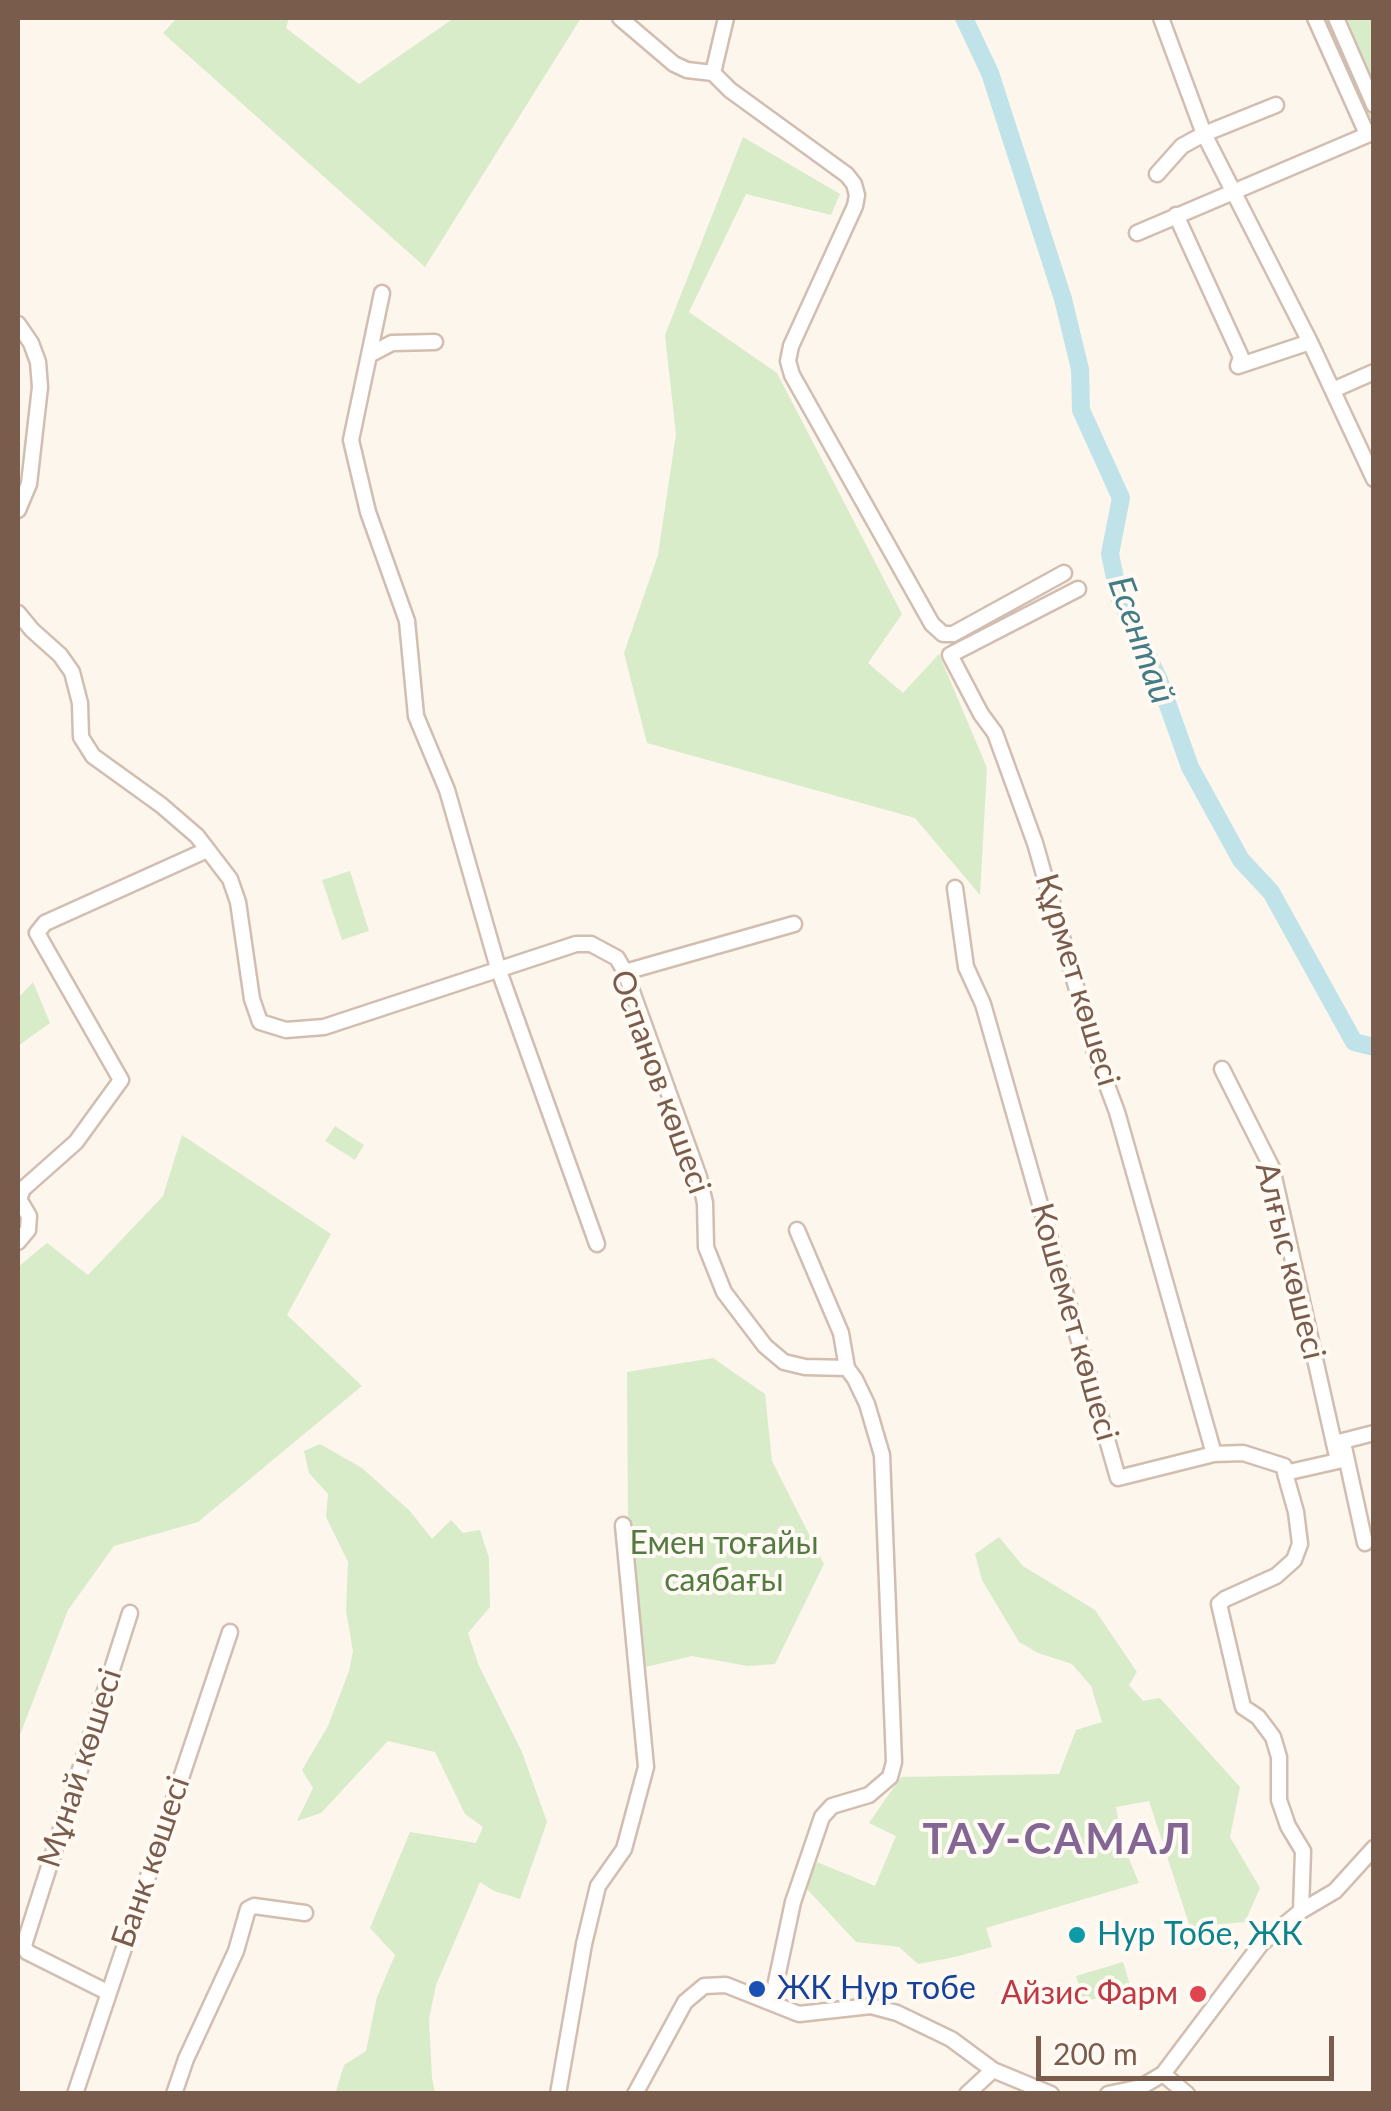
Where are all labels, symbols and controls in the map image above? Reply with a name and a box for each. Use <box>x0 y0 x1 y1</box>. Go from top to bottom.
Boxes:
water label: Есентай <box>1099 570 1183 710</box>
street label: Құрмет көшесі <box>1027 869 1127 1091</box>
street label: Оспанов көшесі <box>602 965 718 1199</box>
street label: Алғыс көшесі <box>1247 1158 1333 1364</box>
street label: Кошемет көшесі <box>1022 1199 1126 1445</box>
park label: Емен тоғайы саябағы <box>629 1525 819 1600</box>
street label: Мұнай көшесі <box>30 1664 130 1872</box>
street label: Банк көшесі <box>104 1771 198 1953</box>
district label: ТАУ-САМАЛ <box>922 1815 1194 1865</box>
place label: Нур Тобе, ЖК <box>1097 1916 1303 1954</box>
marker: Нур Тобе, ЖК <box>1066 1924 1088 1946</box>
place label: ЖК Нур тобе <box>777 1970 976 2008</box>
place label: Айзис Фарм <box>1001 1975 1178 2013</box>
marker: ЖК Нур тобе <box>746 1978 768 2000</box>
marker: Айзис Фарм <box>1187 1983 1209 2005</box>
scale bar <box>1041 2016 1338 2078</box>
text: 200 m <box>1053 2035 1138 2071</box>

